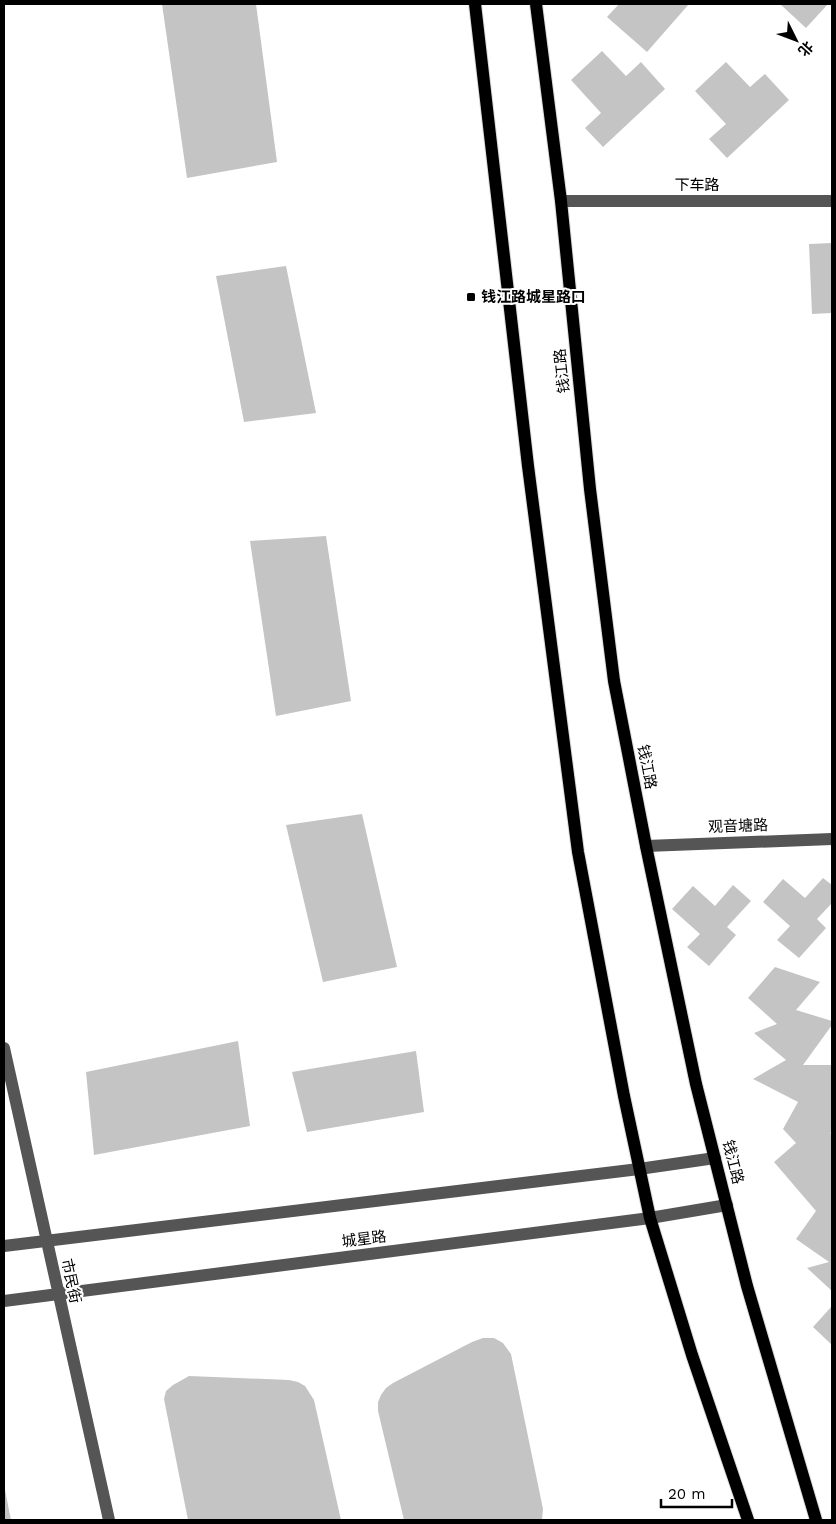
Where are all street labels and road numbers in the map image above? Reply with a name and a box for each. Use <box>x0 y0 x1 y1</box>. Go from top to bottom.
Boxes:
street label: 下车路 <box>674 176 720 194</box>
street label: 钱江路 <box>551 348 573 394</box>
street label: 钱江路 <box>634 743 660 791</box>
street label: 观音塘路 <box>708 816 768 836</box>
street label: 钱江路 <box>719 1138 747 1186</box>
street label: 城星路 <box>341 1227 387 1251</box>
street label: 市民街 <box>58 1257 84 1305</box>

